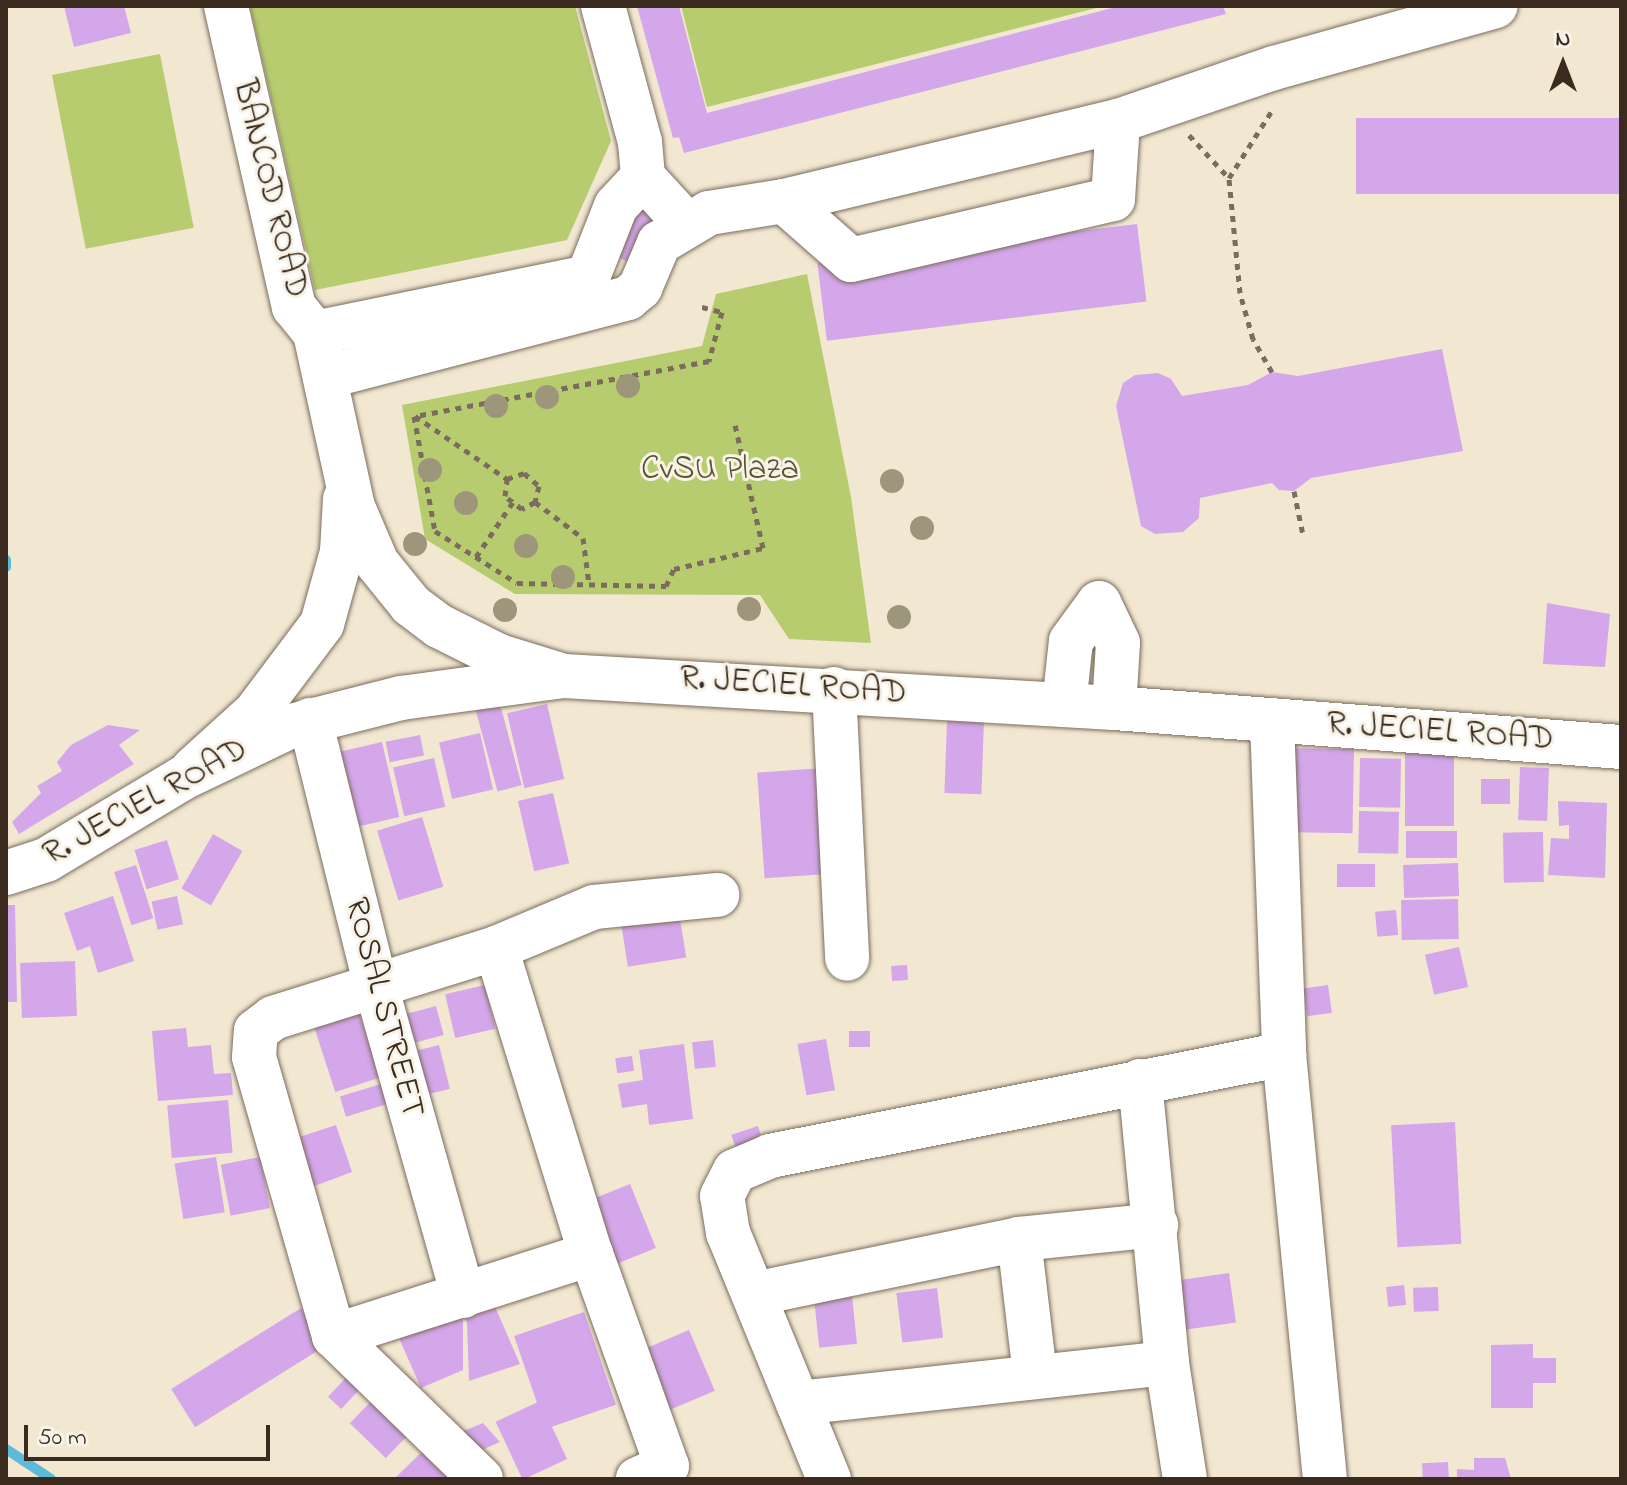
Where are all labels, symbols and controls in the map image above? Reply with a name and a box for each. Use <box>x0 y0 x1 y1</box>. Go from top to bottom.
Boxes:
north arrow <box>1523 24 1603 104</box>
text: N <box>1556 24 1570 56</box>
street label: BANCOD ROAD <box>222 76 316 302</box>
park label: CvSU Plaza <box>641 451 799 491</box>
street label: R. JECIEL ROAD <box>678 659 908 715</box>
street label: R. JECIEL ROAD <box>1325 705 1555 761</box>
street label: R. JECIEL ROAD <box>37 730 255 876</box>
street label: ROSAL STREET <box>334 894 432 1122</box>
scale bar <box>28 1409 274 1459</box>
text: 50 m <box>38 1421 87 1456</box>

